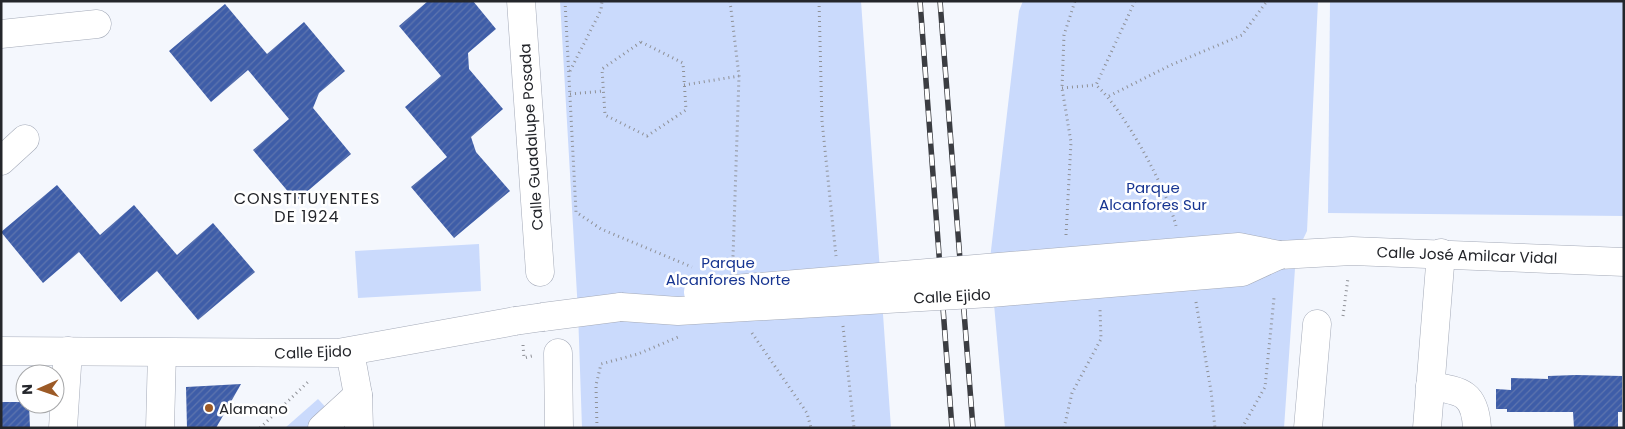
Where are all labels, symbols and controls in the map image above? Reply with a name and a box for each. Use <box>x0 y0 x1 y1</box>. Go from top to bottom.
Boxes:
street label: Calle Guadalupe Posada <box>514 43 548 231</box>
park label: Parque Alcanfores Sur <box>1099 177 1207 215</box>
district label: CONSTITUYENTES DE 1924 <box>234 187 380 228</box>
street label: Calle José Amilcar Vidal <box>1376 241 1558 269</box>
park label: Parque Alcanfores Norte <box>666 252 790 290</box>
street label: Calle Ejido <box>913 283 991 309</box>
street label: Calle Ejido <box>274 340 352 364</box>
north arrow <box>15 364 65 414</box>
text: N <box>17 384 37 395</box>
place label: Alamano <box>219 398 288 419</box>
marker: Alamano <box>203 402 215 414</box>

